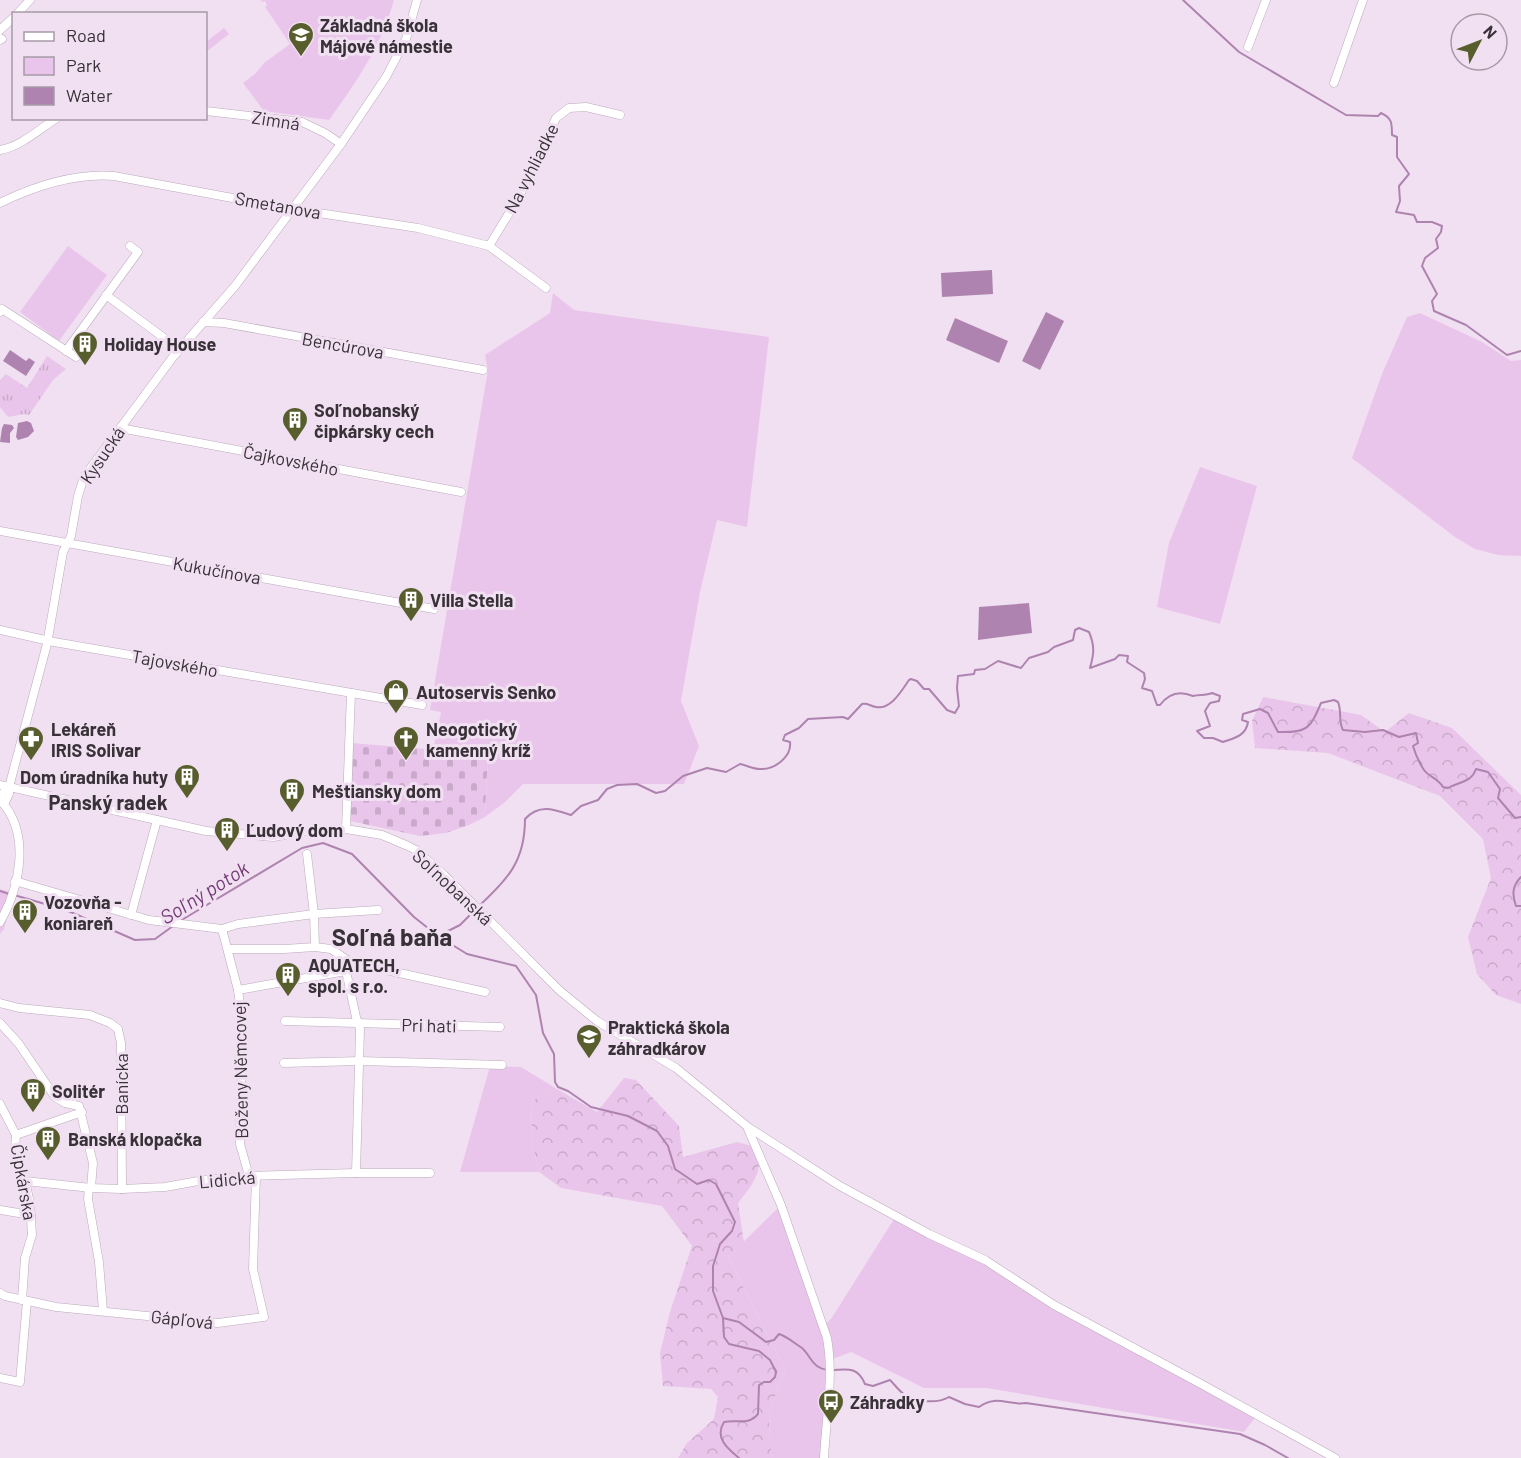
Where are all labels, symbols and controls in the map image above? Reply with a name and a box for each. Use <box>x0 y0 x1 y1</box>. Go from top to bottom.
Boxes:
legend <box>12 12 207 120</box>
north arrow <box>1449 12 1509 72</box>
place label: Základná škola Májové námestie <box>320 14 453 57</box>
school or university icon: Základná škola Májové námestie <box>286 20 316 58</box>
text: N <box>1480 21 1501 42</box>
text: Road <box>66 24 106 46</box>
text: Park <box>66 54 101 76</box>
text: Water <box>66 84 113 106</box>
street label: Zimná <box>250 105 302 135</box>
street label: Na vyhliadke <box>499 120 563 216</box>
street label: Smetanova <box>233 187 323 223</box>
street label: Bencúrova <box>300 327 386 363</box>
building icon: Holiday House <box>70 329 100 367</box>
place label: Holiday House <box>104 333 217 355</box>
place label: Soľnobanský čipkársky cech <box>314 399 434 442</box>
building icon: Soľnobanský čipkársky cech <box>280 405 310 443</box>
street label: Kysucká <box>75 422 129 488</box>
street label: Čajkovského <box>241 440 341 480</box>
street label: Kukučínova <box>171 551 263 589</box>
building icon: Villa Stella <box>396 585 426 623</box>
place label: Villa Stella <box>430 589 513 611</box>
street label: Tajovského <box>130 645 220 681</box>
shop icon: Autoservis Senko <box>381 677 411 715</box>
place label: Autoservis Senko <box>416 681 556 703</box>
place label: Lekáreň IRIS Solivar <box>51 718 141 761</box>
place label: Neogotický kamenný kríž <box>426 718 531 761</box>
pharmacy icon: Lekáreň IRIS Solivar <box>16 724 46 762</box>
church icon: Neogotický kamenný kríž <box>391 724 421 762</box>
building icon: Dom úradníka huty <box>172 762 202 800</box>
place label: Dom úradníka huty <box>20 766 168 788</box>
building icon: Meštiansky dom <box>277 776 307 814</box>
place label: Meštiansky dom <box>312 780 441 802</box>
district label: Panský radek <box>48 790 168 814</box>
building icon: Ľudový dom <box>212 815 242 853</box>
place label: Ľudový dom <box>246 819 343 841</box>
street label: Soľnobanská <box>408 844 498 930</box>
water label: Soľný potok <box>155 855 253 929</box>
place label: Vozovňa - koniareň <box>44 891 122 934</box>
building icon: Vozovňa - koniareň <box>10 897 40 935</box>
district label: Soľná baňa <box>332 922 452 951</box>
place label: AQUATECH, spol. s r.o. <box>308 954 400 997</box>
building icon: AQUATECH, spol. s r.o. <box>273 960 303 998</box>
street label: Boženy Němcovej <box>228 1001 252 1139</box>
street label: Pri hati <box>401 1014 457 1036</box>
place label: Praktická škola záhradkárov <box>608 1016 730 1059</box>
school or university icon: Praktická škola záhradkárov <box>574 1022 604 1060</box>
street label: Banícka <box>110 1053 132 1115</box>
building icon: Solitér <box>18 1076 48 1114</box>
place label: Solitér <box>52 1080 105 1102</box>
building icon: Banská klopačka <box>33 1124 63 1162</box>
place label: Banská klopačka <box>68 1128 202 1150</box>
street label: Čipkárska <box>7 1142 41 1222</box>
street label: Lidická <box>198 1166 256 1192</box>
street label: Gápľová <box>150 1305 214 1333</box>
bus stop icon: Záhradky <box>816 1387 846 1425</box>
place label: Záhradky <box>850 1391 925 1413</box>

